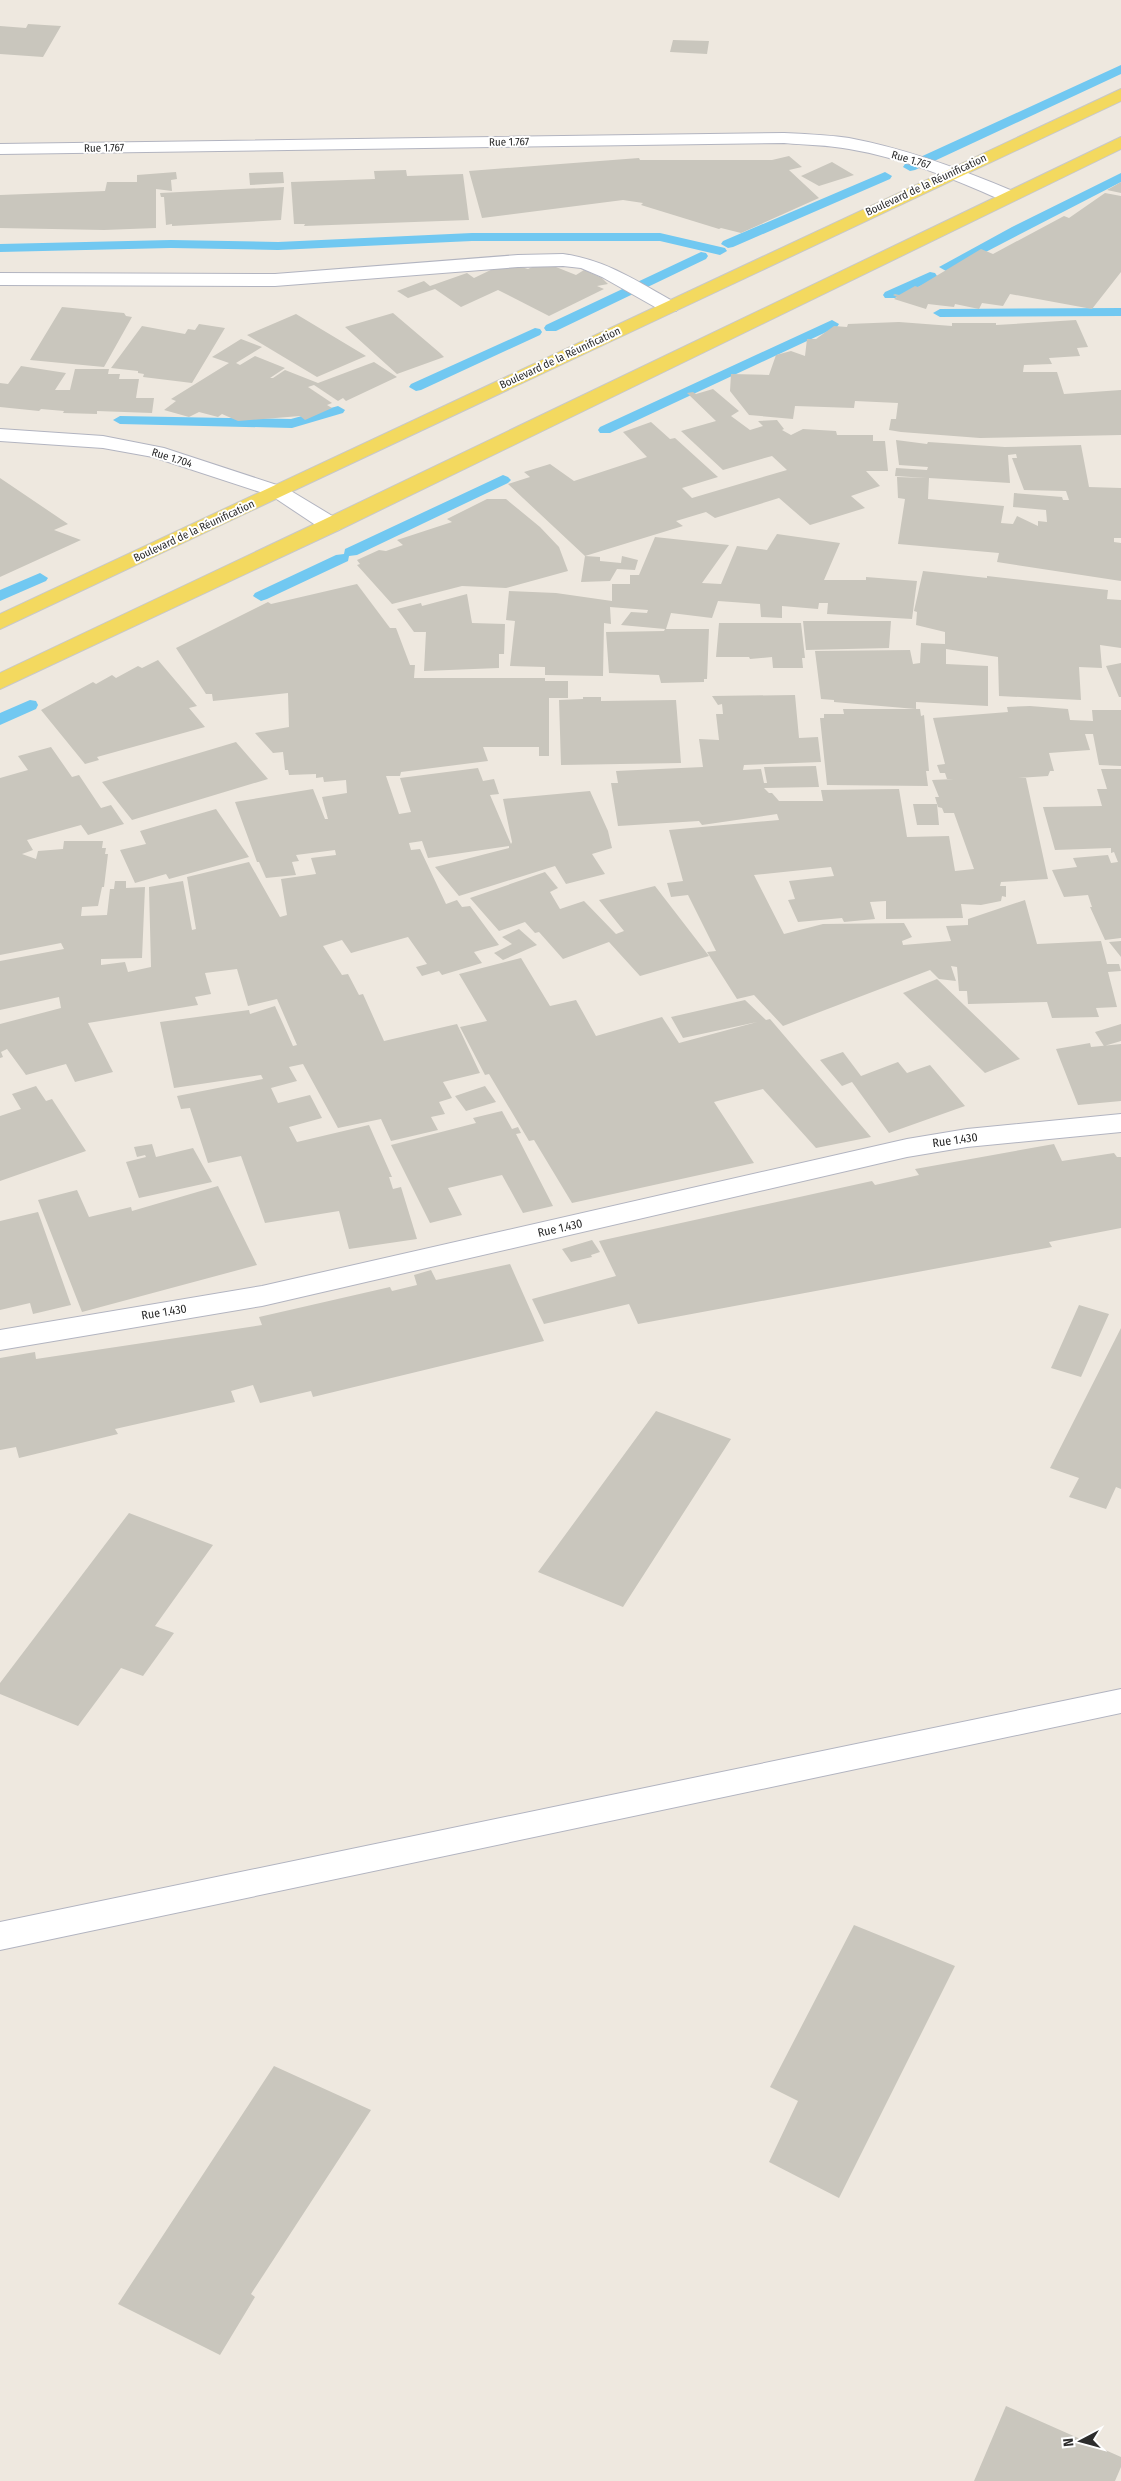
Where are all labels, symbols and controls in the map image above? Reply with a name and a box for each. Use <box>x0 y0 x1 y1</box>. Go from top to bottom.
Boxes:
street label: Rue 1.767 <box>489 135 530 149</box>
street label: Rue 1.767 <box>84 141 125 155</box>
street label: Rue 1.767 <box>890 148 933 172</box>
street label: Boulevard de la Réunification <box>863 151 989 219</box>
street label: Boulevard de la Réunification <box>497 324 623 392</box>
street label: Rue 1.704 <box>150 446 195 471</box>
street label: Boulevard de la Réunification <box>131 497 257 565</box>
street label: Rue 1.430 <box>931 1130 979 1150</box>
street label: Rue 1.430 <box>536 1216 584 1240</box>
street label: Rue 1.430 <box>140 1302 188 1322</box>
north arrow <box>1056 2416 1106 2466</box>
text: N <box>1060 2437 1077 2447</box>

